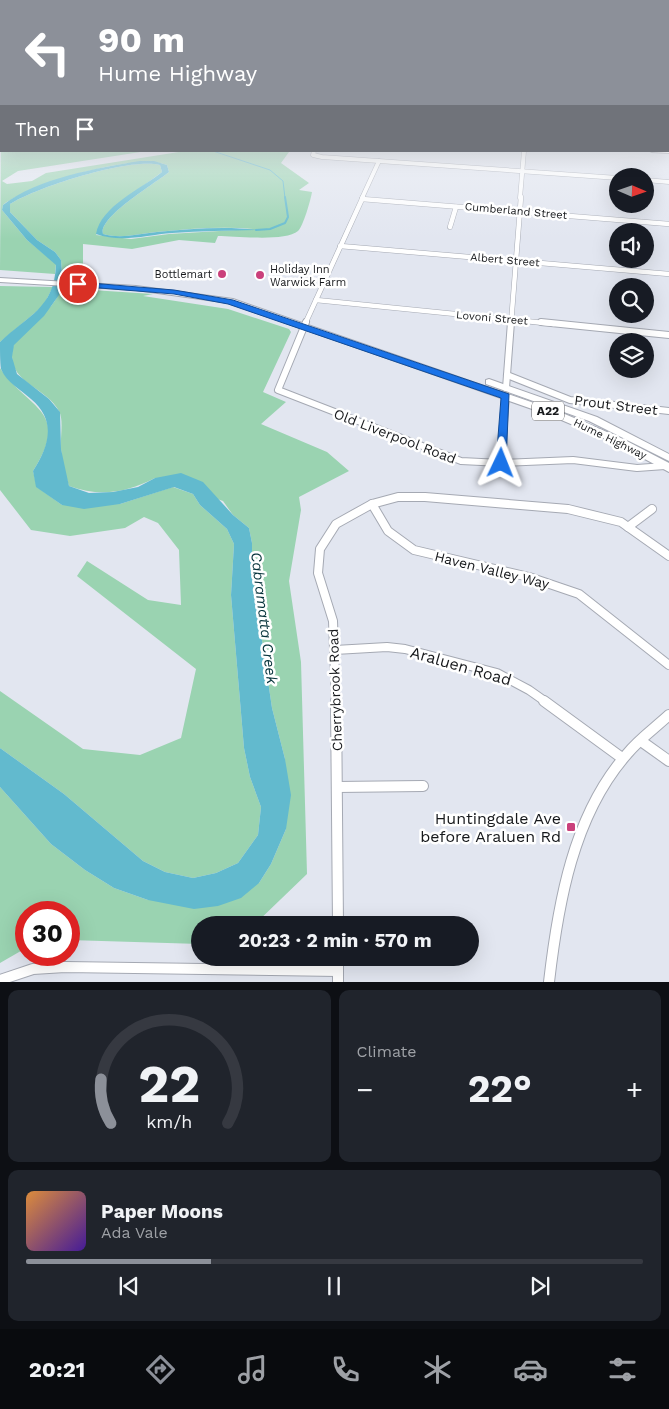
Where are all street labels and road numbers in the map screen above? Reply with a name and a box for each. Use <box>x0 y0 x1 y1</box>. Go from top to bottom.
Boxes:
street label: Cumberland Street <box>464 200 568 222</box>
street label: Albert Street <box>470 250 541 270</box>
street label: Lovoni Street <box>456 308 529 328</box>
street label: Prout Street <box>573 392 659 418</box>
road number: A22 <box>532 402 564 421</box>
street label: Old Liverpool Road <box>332 405 458 467</box>
street label: Hume Highway <box>571 416 649 462</box>
street label: Haven Valley Way <box>433 548 552 592</box>
street label: Cherrybrook Road <box>325 628 345 752</box>
street label: Araluen Road <box>408 642 514 690</box>

